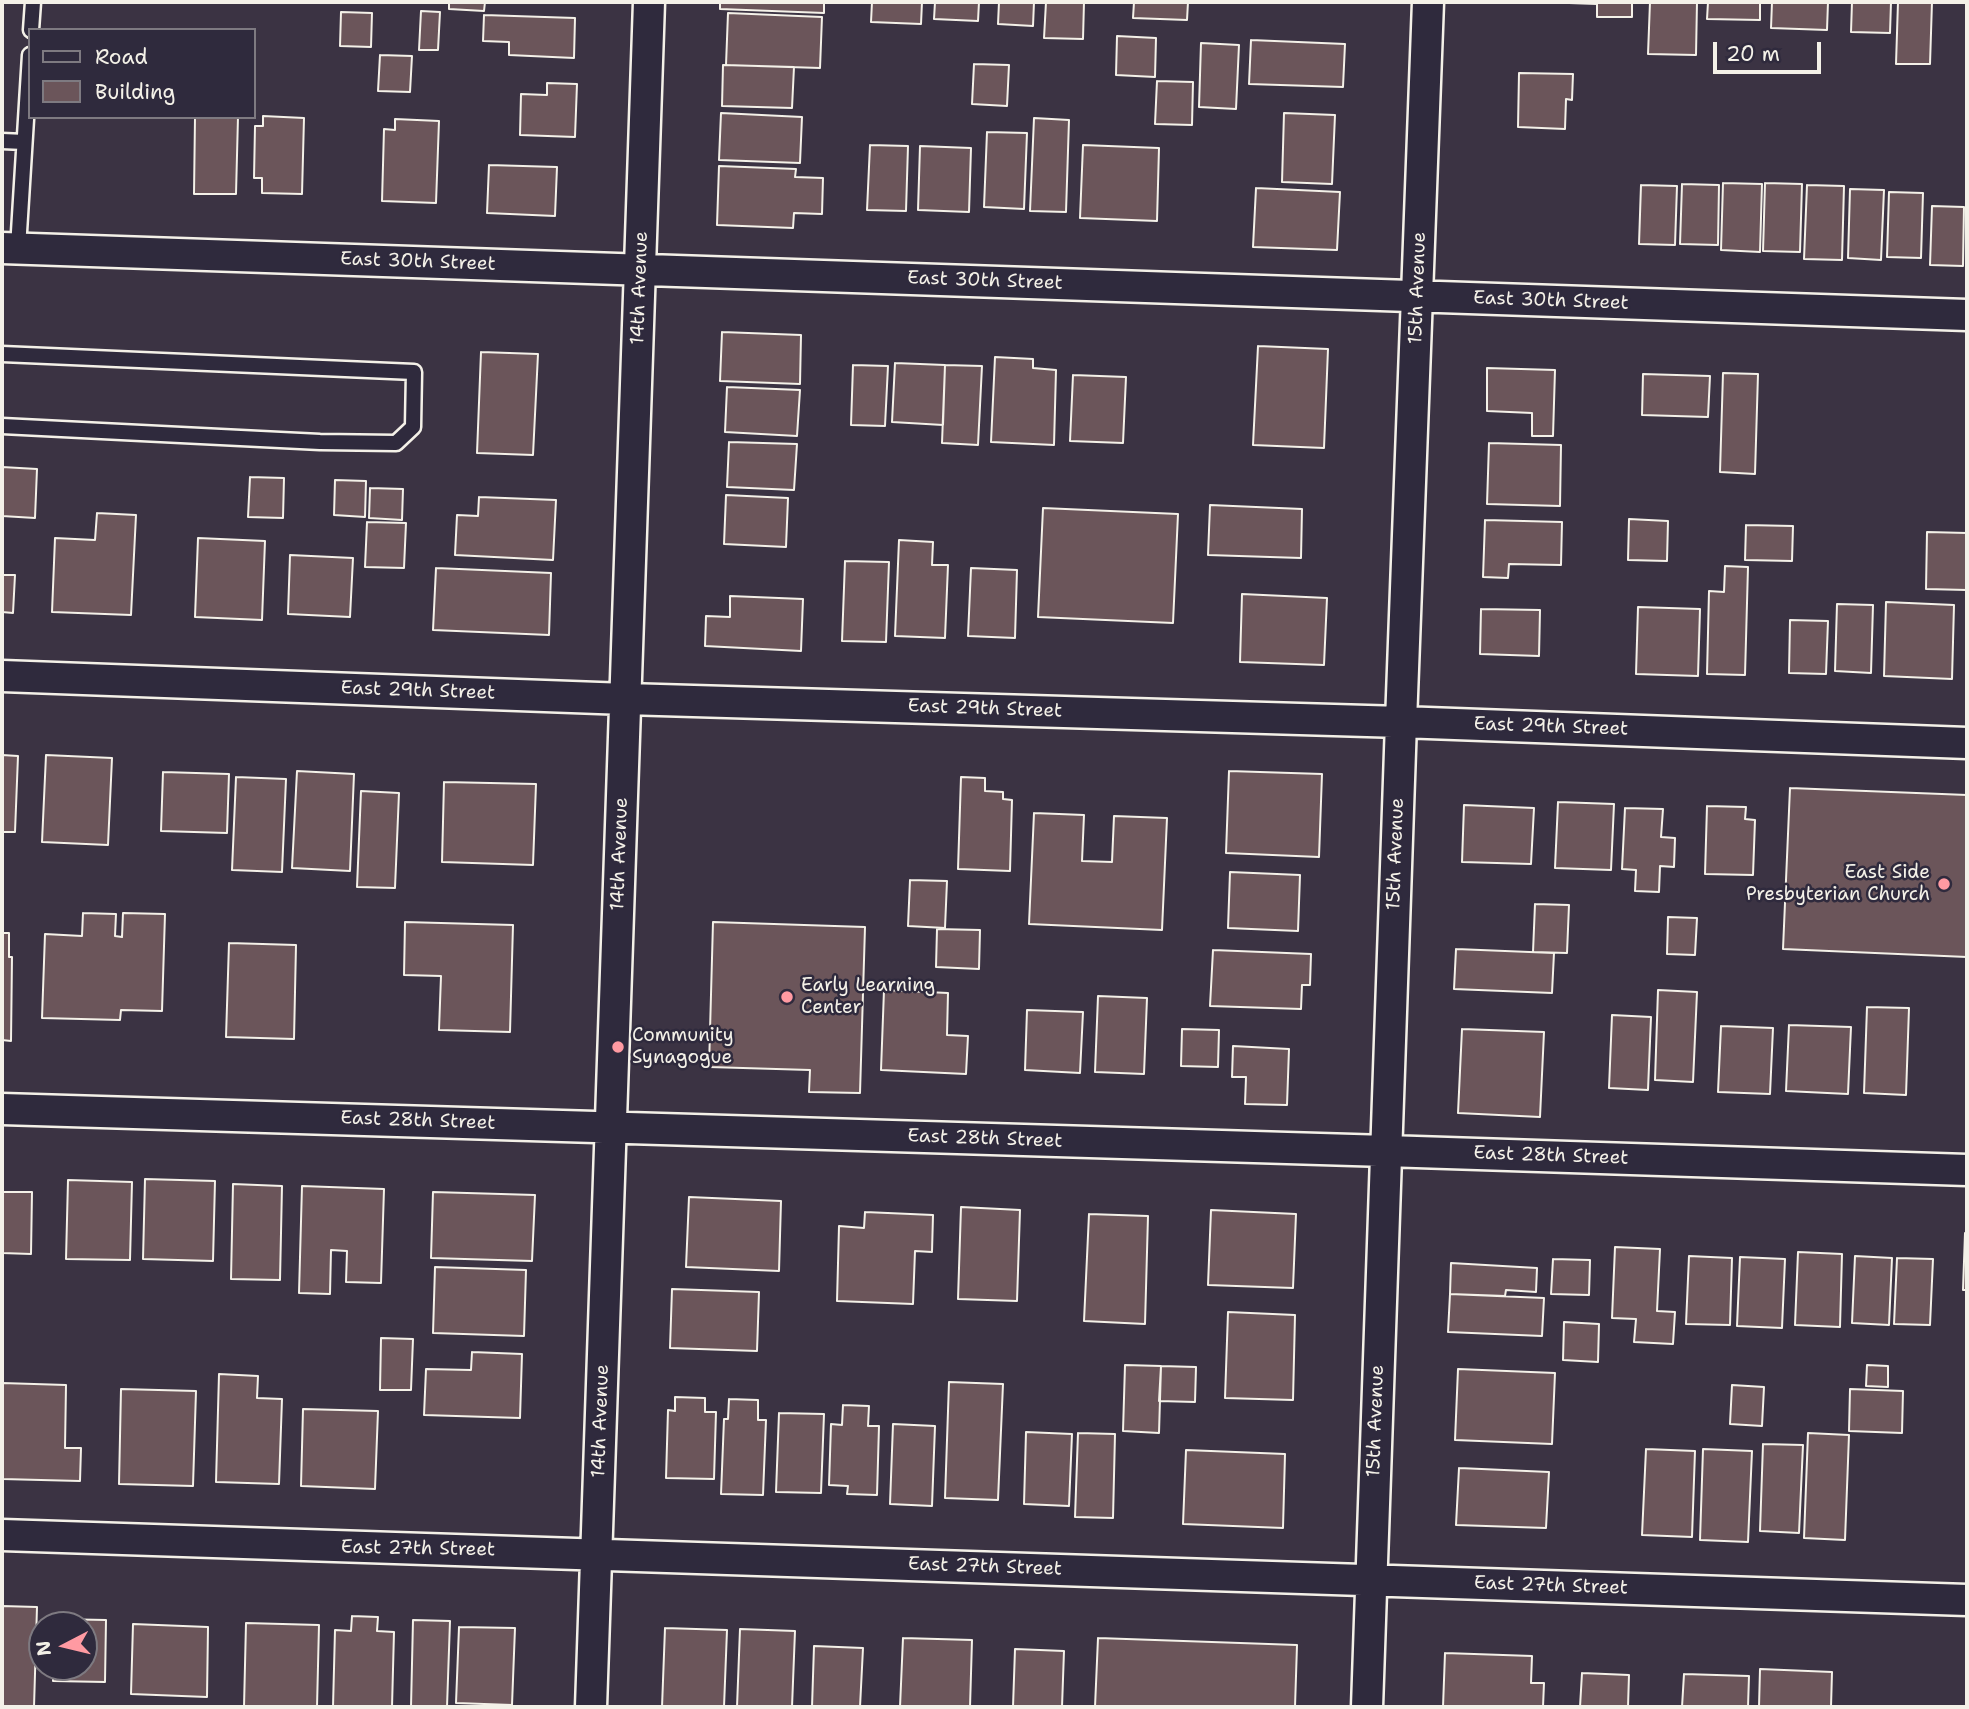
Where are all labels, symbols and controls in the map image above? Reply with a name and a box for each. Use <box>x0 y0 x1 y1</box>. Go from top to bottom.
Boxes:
legend <box>28 28 256 119</box>
scale bar <box>1717 28 1826 72</box>
text: 20 m <box>1726 40 1780 68</box>
text: Road <box>95 43 148 71</box>
text: Building <box>95 78 175 106</box>
street label: 14th Avenue <box>627 231 653 345</box>
street label: 15th Avenue <box>1405 231 1431 345</box>
street label: East 30th Street <box>340 248 496 276</box>
street label: East 30th Street <box>907 267 1063 295</box>
street label: East 30th Street <box>1473 287 1629 315</box>
street label: East 29th Street <box>340 677 496 705</box>
street label: East 29th Street <box>907 695 1063 723</box>
street label: East 29th Street <box>1473 713 1629 741</box>
street label: 14th Avenue <box>607 797 633 911</box>
street label: 15th Avenue <box>1383 797 1409 911</box>
place label: East Side Presbyterian Church <box>1746 862 1930 906</box>
marker: East Side Presbyterian Church <box>1936 876 1952 892</box>
place label: Early Learning Center <box>801 975 935 1019</box>
marker: Early Learning Center <box>779 989 795 1005</box>
place label: Community Synagogue <box>632 1025 734 1069</box>
marker: Community Synagogue <box>610 1039 626 1055</box>
street label: East 28th Street <box>340 1107 496 1135</box>
street label: East 28th Street <box>907 1125 1063 1153</box>
street label: East 28th Street <box>1473 1142 1629 1170</box>
street label: 14th Avenue <box>588 1364 614 1478</box>
street label: 15th Avenue <box>1363 1364 1389 1478</box>
street label: East 27th Street <box>341 1536 495 1562</box>
street label: East 27th Street <box>908 1553 1062 1581</box>
street label: East 27th Street <box>1474 1572 1628 1600</box>
north arrow <box>28 1611 98 1681</box>
text: N <box>30 1639 57 1657</box>

